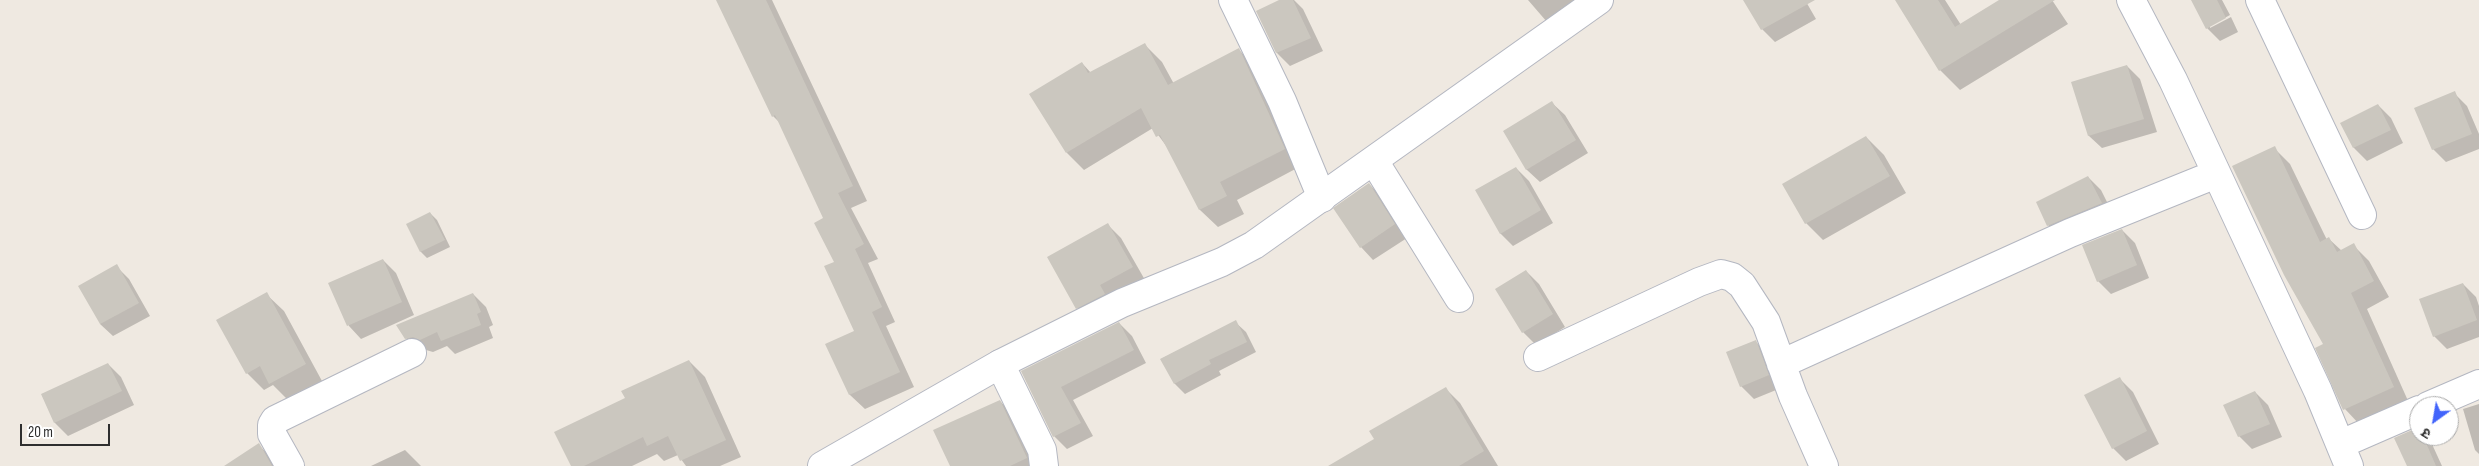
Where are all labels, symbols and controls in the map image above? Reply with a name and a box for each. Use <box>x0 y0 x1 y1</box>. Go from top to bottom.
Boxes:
north arrow <box>2409 396 2459 446</box>
scale bar <box>22 414 112 446</box>
text: 20 m <box>28 423 53 442</box>
text: उ <box>2418 424 2434 443</box>

